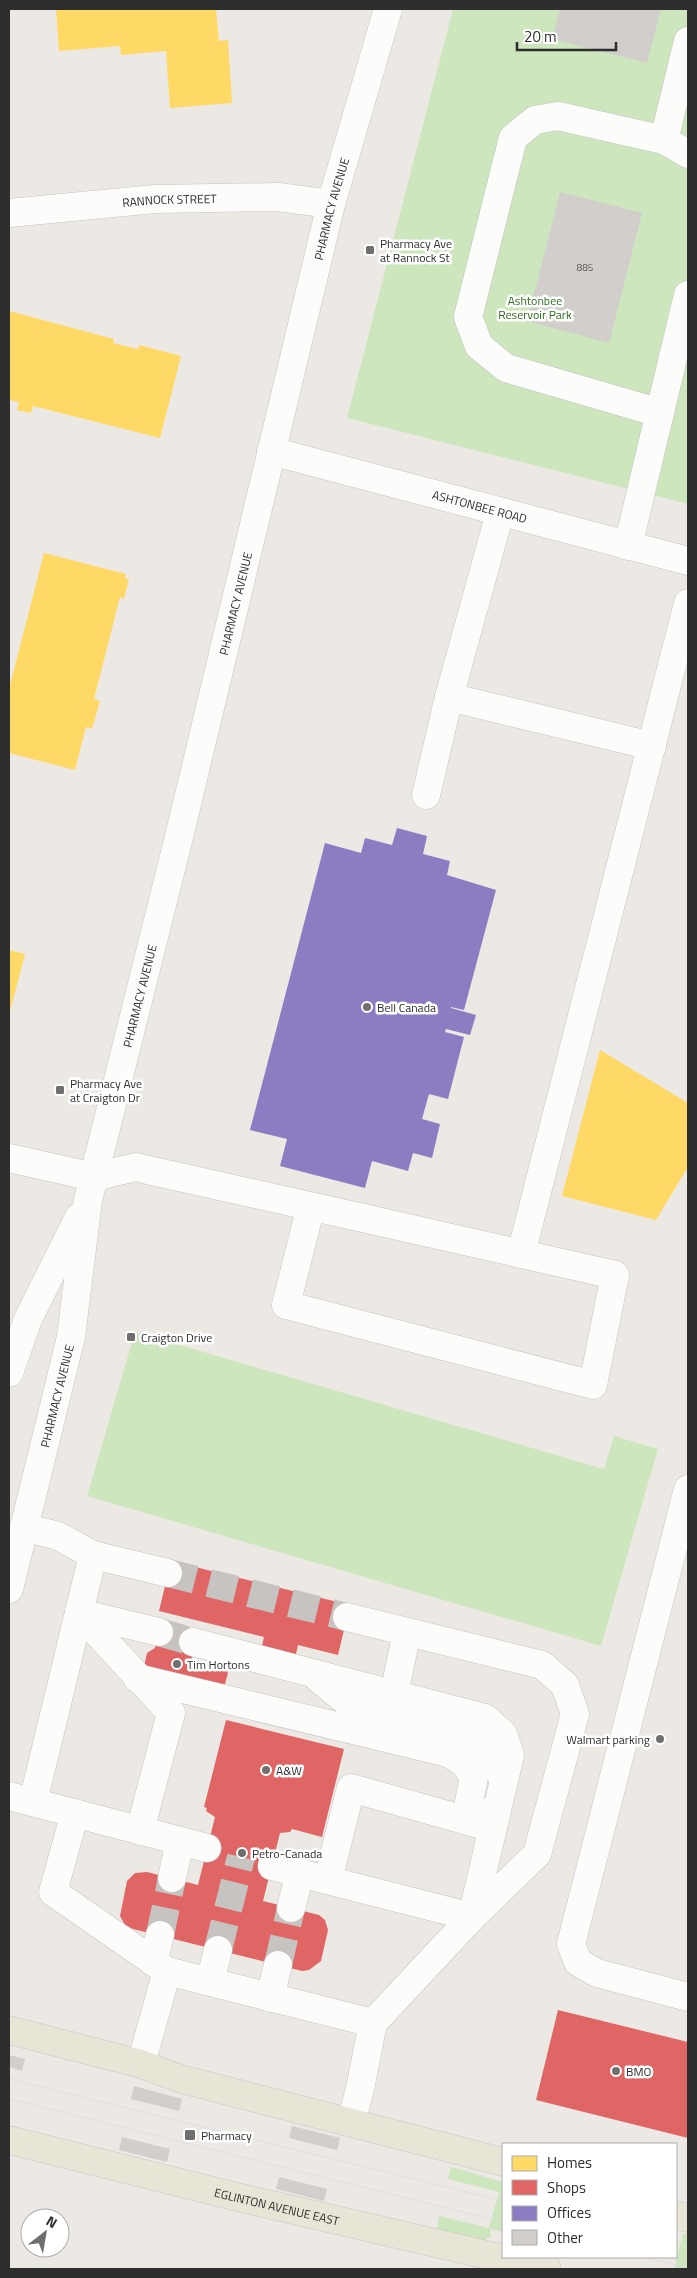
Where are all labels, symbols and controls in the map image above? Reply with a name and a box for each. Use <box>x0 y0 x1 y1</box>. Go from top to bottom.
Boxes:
scale bar <box>517 20 616 52</box>
text: 20 m <box>524 25 557 48</box>
street label: PHARMACY AVENUE <box>308 155 354 262</box>
street label: RANNOCK STREET <box>121 188 217 212</box>
place label: Pharmacy Ave at Rannock St <box>380 234 452 267</box>
marker: Pharmacy Ave at Rannock St <box>364 244 376 256</box>
house number: 885 <box>577 260 594 275</box>
park label: Ashtonbee Reservoir Park <box>498 291 572 324</box>
street label: ASHTONBEE ROAD <box>430 485 530 528</box>
street label: PHARMACY AVENUE <box>214 550 257 657</box>
street label: PHARMACY AVENUE <box>117 942 161 1049</box>
place label: Bell Canada <box>377 998 436 1017</box>
marker: Bell Canada <box>361 1001 373 1013</box>
place label: Pharmacy Ave at Craigton Dr <box>70 1074 142 1107</box>
marker: Pharmacy Ave at Craigton Dr <box>54 1084 66 1096</box>
place label: Craigton Drive <box>141 1328 212 1347</box>
marker: Craigton Drive <box>125 1331 137 1343</box>
street label: PHARMACY AVENUE <box>35 1342 78 1449</box>
place label: Tim Hortons <box>187 1655 250 1674</box>
marker: Tim Hortons <box>171 1658 183 1670</box>
place label: Walmart parking <box>566 1730 650 1749</box>
marker: Walmart parking <box>654 1733 666 1745</box>
place label: A&W <box>276 1761 302 1780</box>
marker: A&W <box>260 1764 272 1776</box>
place label: Petro-Canada <box>252 1844 322 1863</box>
marker: Petro-Canada <box>236 1847 248 1859</box>
place label: BMO <box>626 2062 651 2081</box>
marker: BMO <box>610 2065 622 2077</box>
place label: Pharmacy <box>201 2126 252 2145</box>
marker: Pharmacy <box>183 2128 197 2142</box>
legend <box>502 2143 677 2258</box>
text: Homes <box>547 2151 592 2174</box>
text: Shops <box>547 2176 586 2199</box>
street label: EGLINTON AVENUE EAST <box>213 2182 342 2230</box>
text: Offices <box>547 2201 591 2224</box>
north arrow <box>20 2208 70 2258</box>
text: N <box>42 2210 62 2233</box>
text: Other <box>547 2226 583 2249</box>

